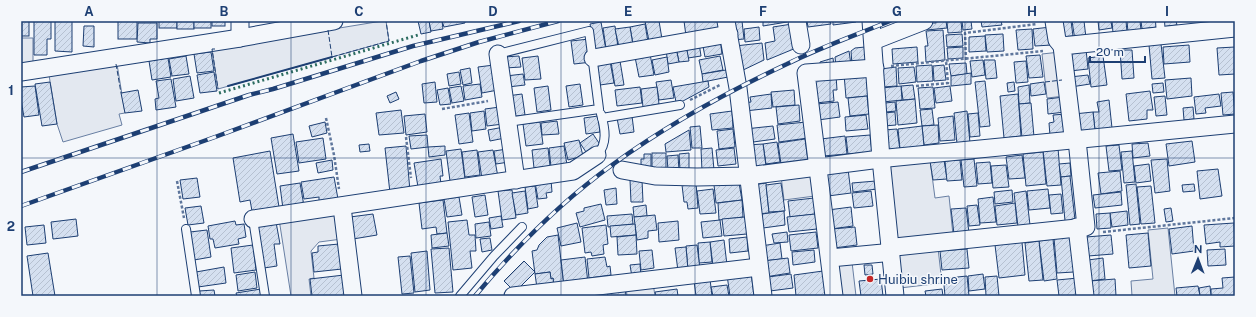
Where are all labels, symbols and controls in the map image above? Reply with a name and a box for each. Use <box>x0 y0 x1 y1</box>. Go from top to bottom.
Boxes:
text: A <box>84 4 94 19</box>
text: B <box>220 4 229 19</box>
text: C <box>354 4 364 19</box>
text: D <box>488 4 498 19</box>
text: E <box>624 4 632 19</box>
text: F <box>759 4 767 19</box>
text: G <box>892 4 902 19</box>
text: H <box>1027 4 1037 19</box>
text: I <box>1165 4 1169 19</box>
scale bar <box>1090 38 1145 64</box>
text: 20 m <box>1096 45 1124 59</box>
text: 1 <box>8 83 14 98</box>
text: 2 <box>7 219 15 234</box>
north arrow <box>1178 239 1218 279</box>
text: N <box>1194 243 1203 255</box>
place label: Huibiu shrine <box>878 272 958 287</box>
marker: Huibiu shrine <box>865 274 875 284</box>

